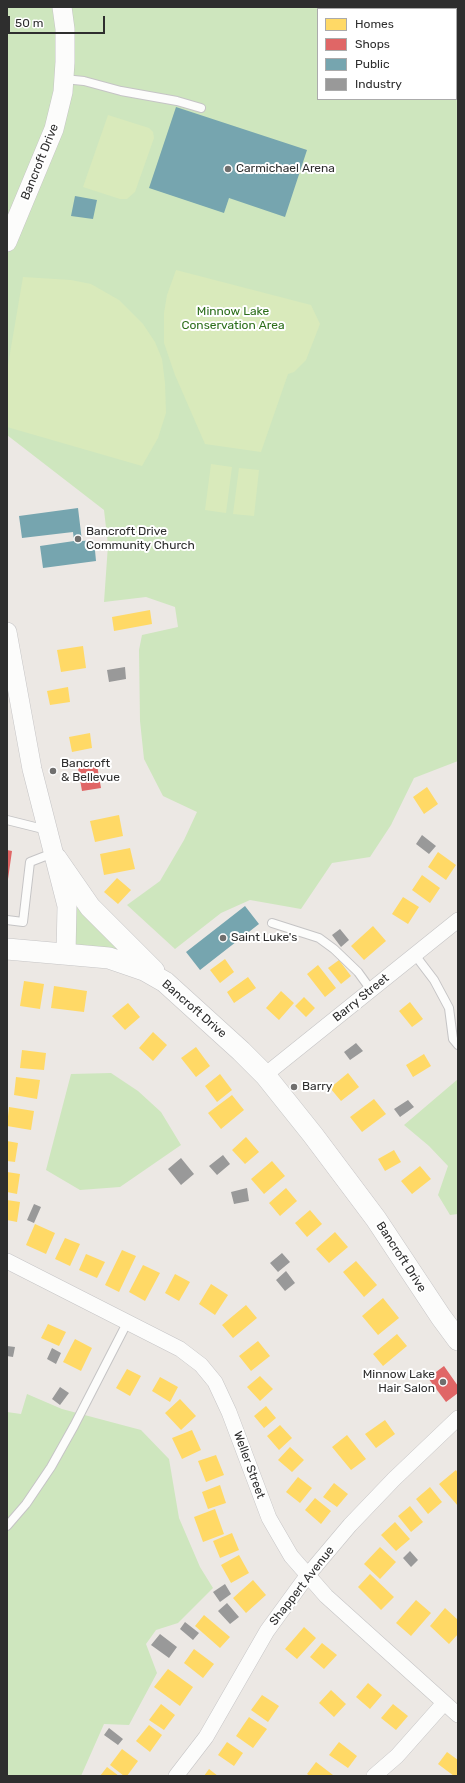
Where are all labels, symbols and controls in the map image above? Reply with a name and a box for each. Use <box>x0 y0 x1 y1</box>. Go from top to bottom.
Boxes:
scale bar <box>10 8 107 34</box>
legend <box>317 8 457 100</box>
text: 50 m <box>15 16 43 30</box>
text: Homes <box>355 17 394 31</box>
text: Shops <box>355 37 390 51</box>
text: Public <box>355 57 390 71</box>
text: Industry <box>355 77 402 91</box>
street label: Bancroft Drive <box>18 122 62 202</box>
place label: Carmichael Arena <box>236 162 335 176</box>
marker: Carmichael Arena <box>223 164 233 174</box>
park label: Minnow Lake Conservation Area <box>181 305 285 333</box>
place label: Bancroft Drive Community Church <box>86 525 195 553</box>
marker: Bancroft Drive Community Church <box>73 534 83 544</box>
place label: Bancroft & Bellevue <box>61 757 120 785</box>
marker: Bancroft & Bellevue <box>48 766 58 776</box>
place label: Saint Luke's <box>231 931 297 945</box>
marker: Saint Luke's <box>218 933 228 943</box>
street label: Barry Street <box>330 971 392 1025</box>
street label: Bancroft Drive <box>159 977 229 1041</box>
place label: Barry <box>302 1080 332 1094</box>
marker: Barry <box>289 1082 299 1092</box>
street label: Bancroft Drive <box>373 1219 429 1295</box>
place label: Minnow Lake Hair Salon <box>363 1368 435 1396</box>
marker: Minnow Lake Hair Salon <box>438 1377 448 1387</box>
street label: Weller Street <box>230 1429 268 1501</box>
street label: Shappert Avenue <box>267 1543 337 1629</box>

